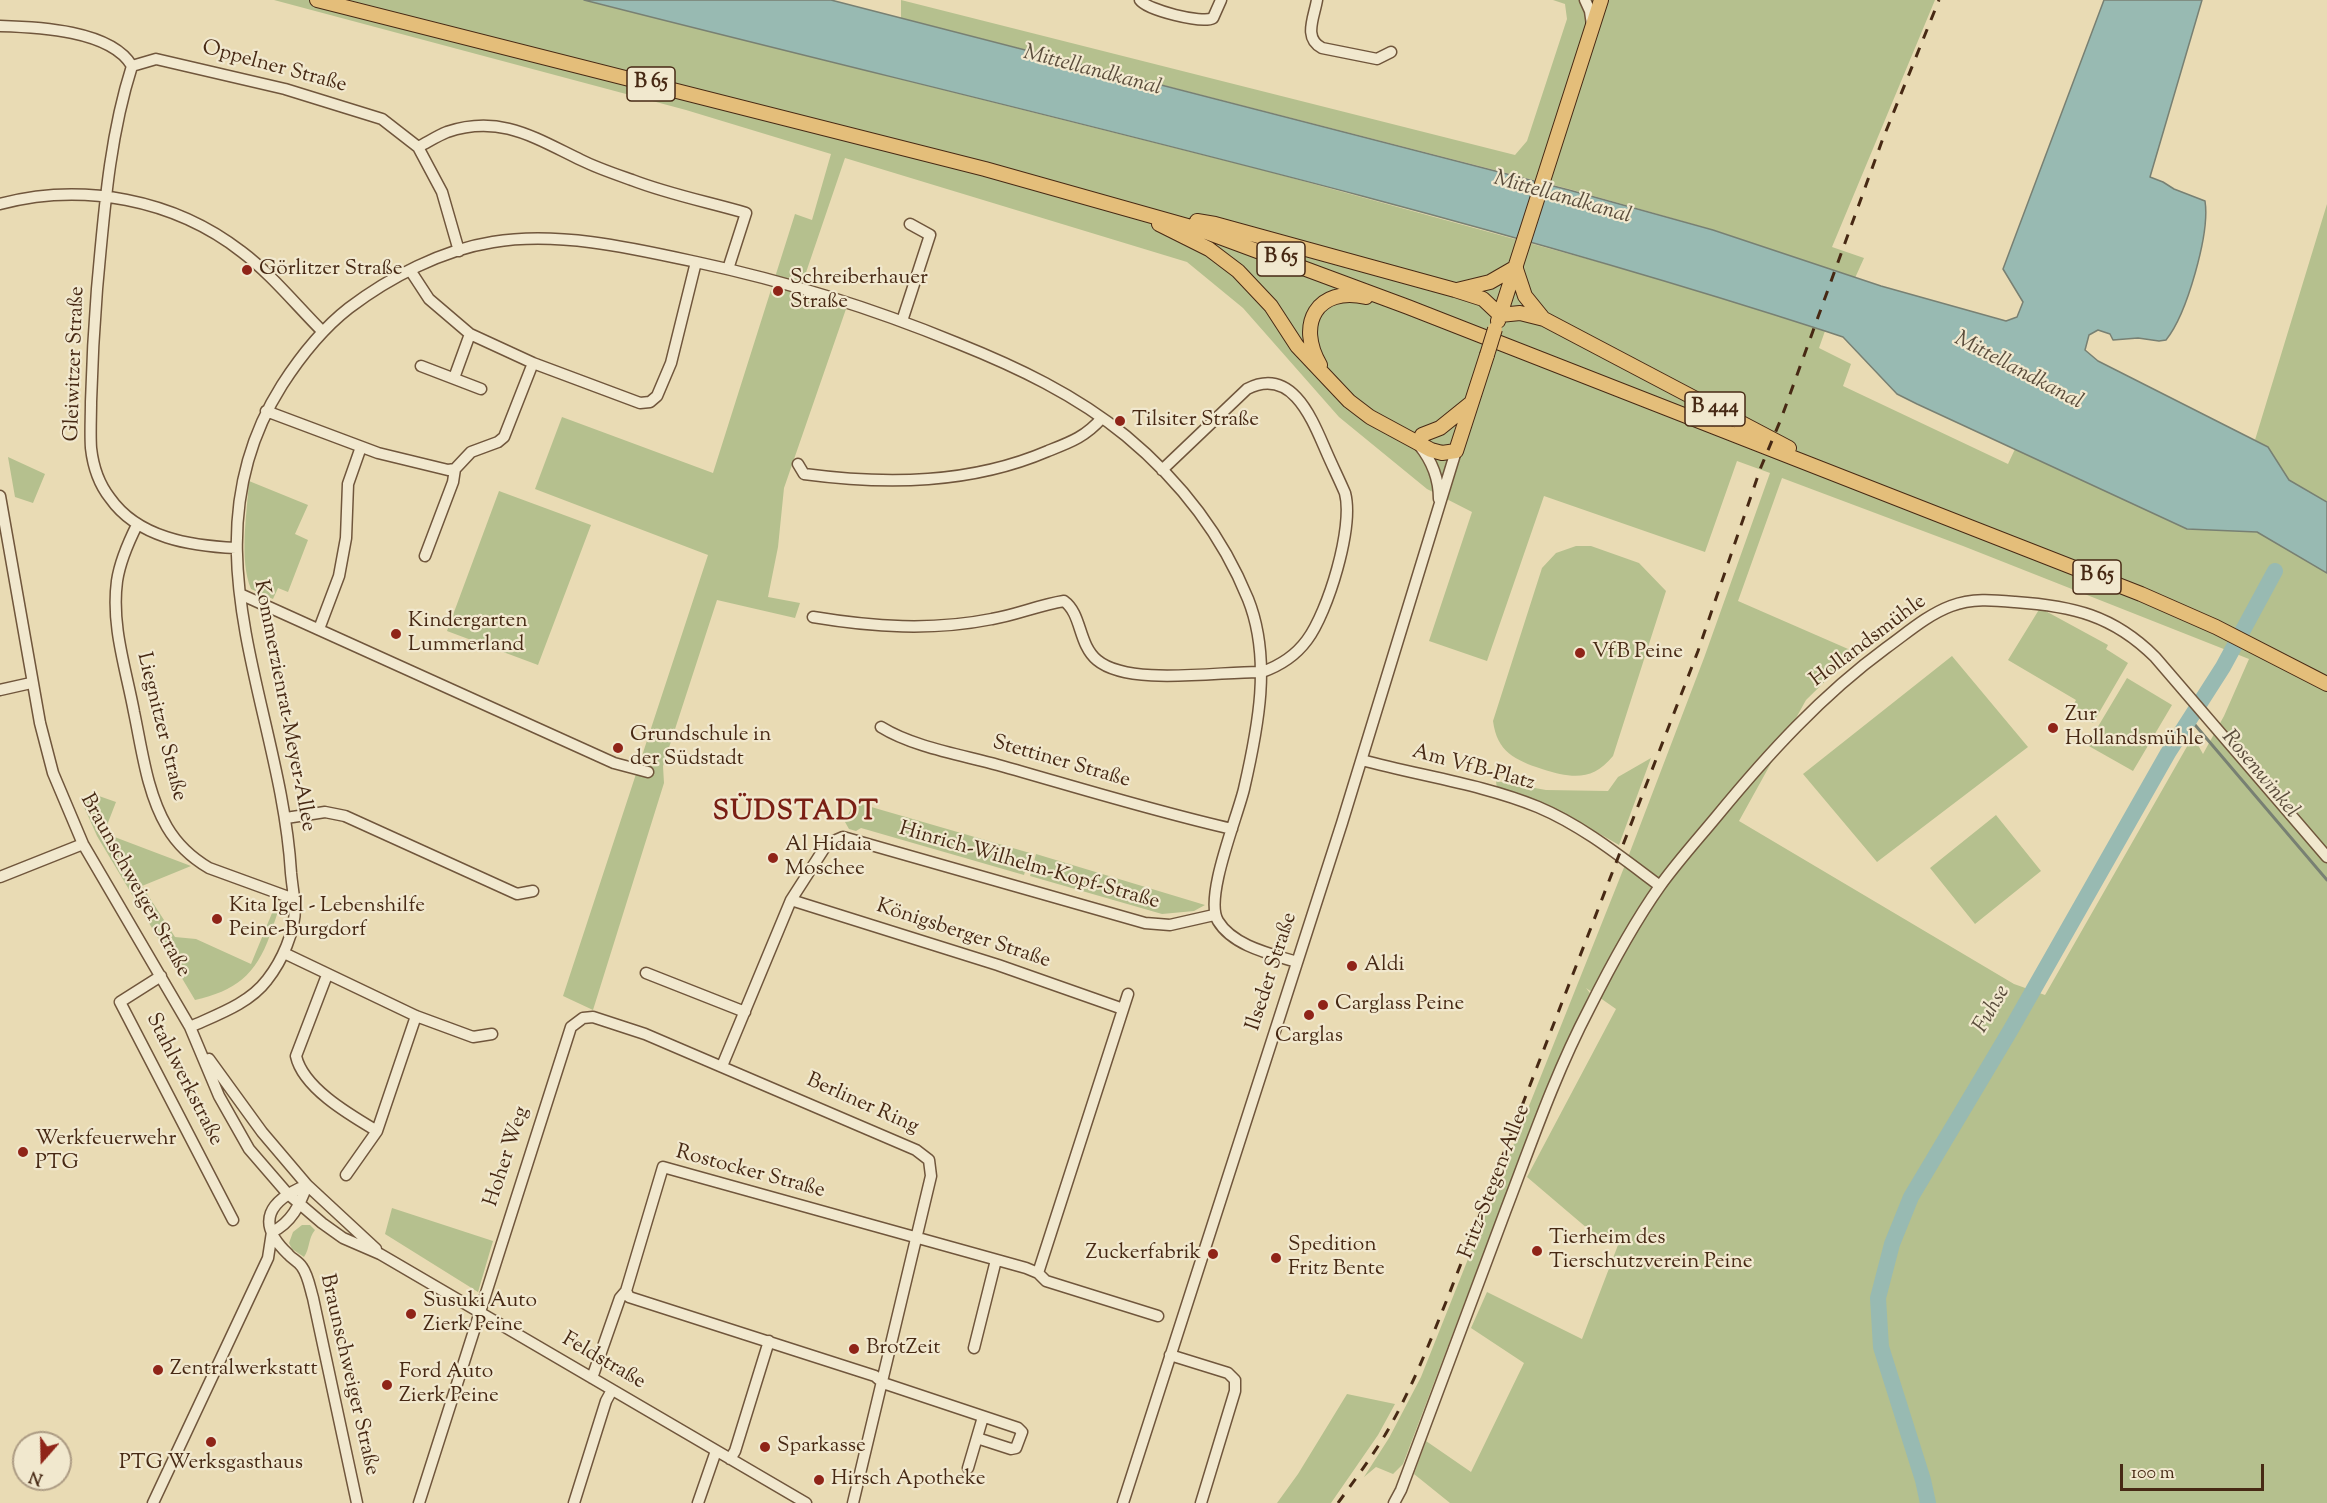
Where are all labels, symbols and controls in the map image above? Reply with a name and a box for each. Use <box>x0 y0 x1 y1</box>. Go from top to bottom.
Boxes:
street label: Oppelner Straße <box>199 37 349 99</box>
water label: Mittellandkanal <box>1020 41 1164 103</box>
road number: B 65 <box>627 67 675 101</box>
water label: Mittellandkanal <box>1490 167 1634 231</box>
road number: B 65 <box>1257 242 1305 276</box>
place label: Görlitzer Straße <box>259 257 403 283</box>
marker: Görlitzer Straße <box>240 263 254 277</box>
place label: Schreiberhauer Straße <box>790 266 928 316</box>
marker: Schreiberhauer Straße <box>771 284 785 298</box>
street label: Gleiwitzer Straße <box>61 286 91 442</box>
water label: Mittellandkanal <box>1949 327 2087 417</box>
road number: B 444 <box>1685 392 1745 426</box>
place label: Tilsiter Straße <box>1132 408 1259 434</box>
marker: Tilsiter Straße <box>1113 414 1127 428</box>
road number: B 65 <box>2073 560 2121 594</box>
street label: Kommerzienrat-Meyer-Allee <box>246 578 320 834</box>
street label: Hollandsmühle <box>1806 590 1932 694</box>
place label: Kindergarten Lummerland <box>408 609 528 659</box>
marker: Kindergarten Lummerland <box>389 627 403 641</box>
place label: VfB Peine <box>1592 640 1683 666</box>
marker: VfB Peine <box>1573 646 1587 660</box>
street label: Liegnitzer Straße <box>129 650 191 804</box>
place label: Zur Hollandsmühle <box>2065 703 2204 753</box>
marker: Zur Hollandsmühle <box>2046 721 2060 735</box>
place label: Grundschule in der Südstadt <box>630 723 771 773</box>
water label: Rosenwinkel <box>2215 726 2303 824</box>
street label: Stettiner Straße <box>989 731 1133 795</box>
marker: Grundschule in der Südstadt <box>611 741 625 755</box>
street label: Am VfB-Platz <box>1409 741 1537 797</box>
street label: Braunschweiger Straße <box>73 790 195 982</box>
district label: SÜDSTADT <box>713 798 879 830</box>
street label: Hinrich-Wilhelm-Kopf-Straße <box>896 818 1162 916</box>
place label: Al Hidaia Moschee <box>785 833 872 883</box>
marker: Al Hidaia Moschee <box>766 851 780 865</box>
place label: Kita Igel - Lebenshilfe Peine-Burgdorf <box>229 894 425 944</box>
street label: Königsberger Straße <box>873 895 1053 975</box>
street label: Ilseder Straße <box>1242 910 1304 1034</box>
marker: Kita Igel - Lebenshilfe Peine-Burgdorf <box>210 912 224 926</box>
place label: Aldi <box>1364 953 1405 979</box>
marker: Aldi <box>1345 959 1359 973</box>
water label: Fuhse <box>1969 981 2017 1039</box>
place label: Carglass Peine <box>1335 992 1464 1018</box>
marker: Carglass Peine <box>1316 998 1330 1012</box>
marker: Carglas <box>1302 1008 1316 1022</box>
street label: Stahlwerkstraße <box>139 1010 227 1150</box>
place label: Carglas <box>1275 1024 1343 1050</box>
street label: Berliner Ring <box>802 1069 922 1141</box>
street label: Fritz-Stegen-Allee <box>1455 1101 1537 1263</box>
street label: Hoher Weg <box>480 1104 536 1210</box>
place label: Werkfeuerwehr PTG <box>35 1127 176 1177</box>
street label: Rostocker Straße <box>673 1141 827 1205</box>
marker: Werkfeuerwehr PTG <box>16 1145 30 1159</box>
place label: Tierheim des Tierschutzverein Peine <box>1549 1226 1753 1276</box>
place label: Spedition Fritz Bente <box>1288 1233 1385 1283</box>
place label: Zuckerfabrik <box>1086 1241 1201 1267</box>
marker: Tierheim des Tierschutzverein Peine <box>1530 1244 1544 1258</box>
marker: Zuckerfabrik <box>1206 1247 1220 1261</box>
marker: Spedition Fritz Bente <box>1269 1251 1283 1265</box>
street label: Braunschweiger Straße <box>313 1272 383 1478</box>
place label: Susuki Auto Zierk Peine <box>423 1289 537 1339</box>
marker: Susuki Auto Zierk Peine <box>404 1307 418 1321</box>
street label: Feldstraße <box>557 1328 649 1396</box>
place label: BrotZeit <box>866 1336 940 1362</box>
marker: BrotZeit <box>847 1342 861 1356</box>
place label: Zentralwerkstatt <box>170 1357 318 1383</box>
place label: Ford Auto Zierk Peine <box>399 1360 499 1410</box>
marker: Zentralwerkstatt <box>151 1363 165 1377</box>
marker: Ford Auto Zierk Peine <box>380 1378 394 1392</box>
north arrow <box>12 1431 72 1491</box>
place label: Sparkasse <box>777 1434 866 1460</box>
marker: PTG Werksgasthaus <box>204 1435 218 1449</box>
marker: Sparkasse <box>758 1440 772 1454</box>
place label: PTG Werksgasthaus <box>119 1451 303 1477</box>
scale bar <box>2123 1452 2267 1490</box>
text: 100 m <box>2131 1461 2175 1487</box>
text: N <box>26 1464 46 1489</box>
place label: Hirsch Apotheke <box>831 1467 985 1493</box>
marker: Hirsch Apotheke <box>812 1473 826 1487</box>

